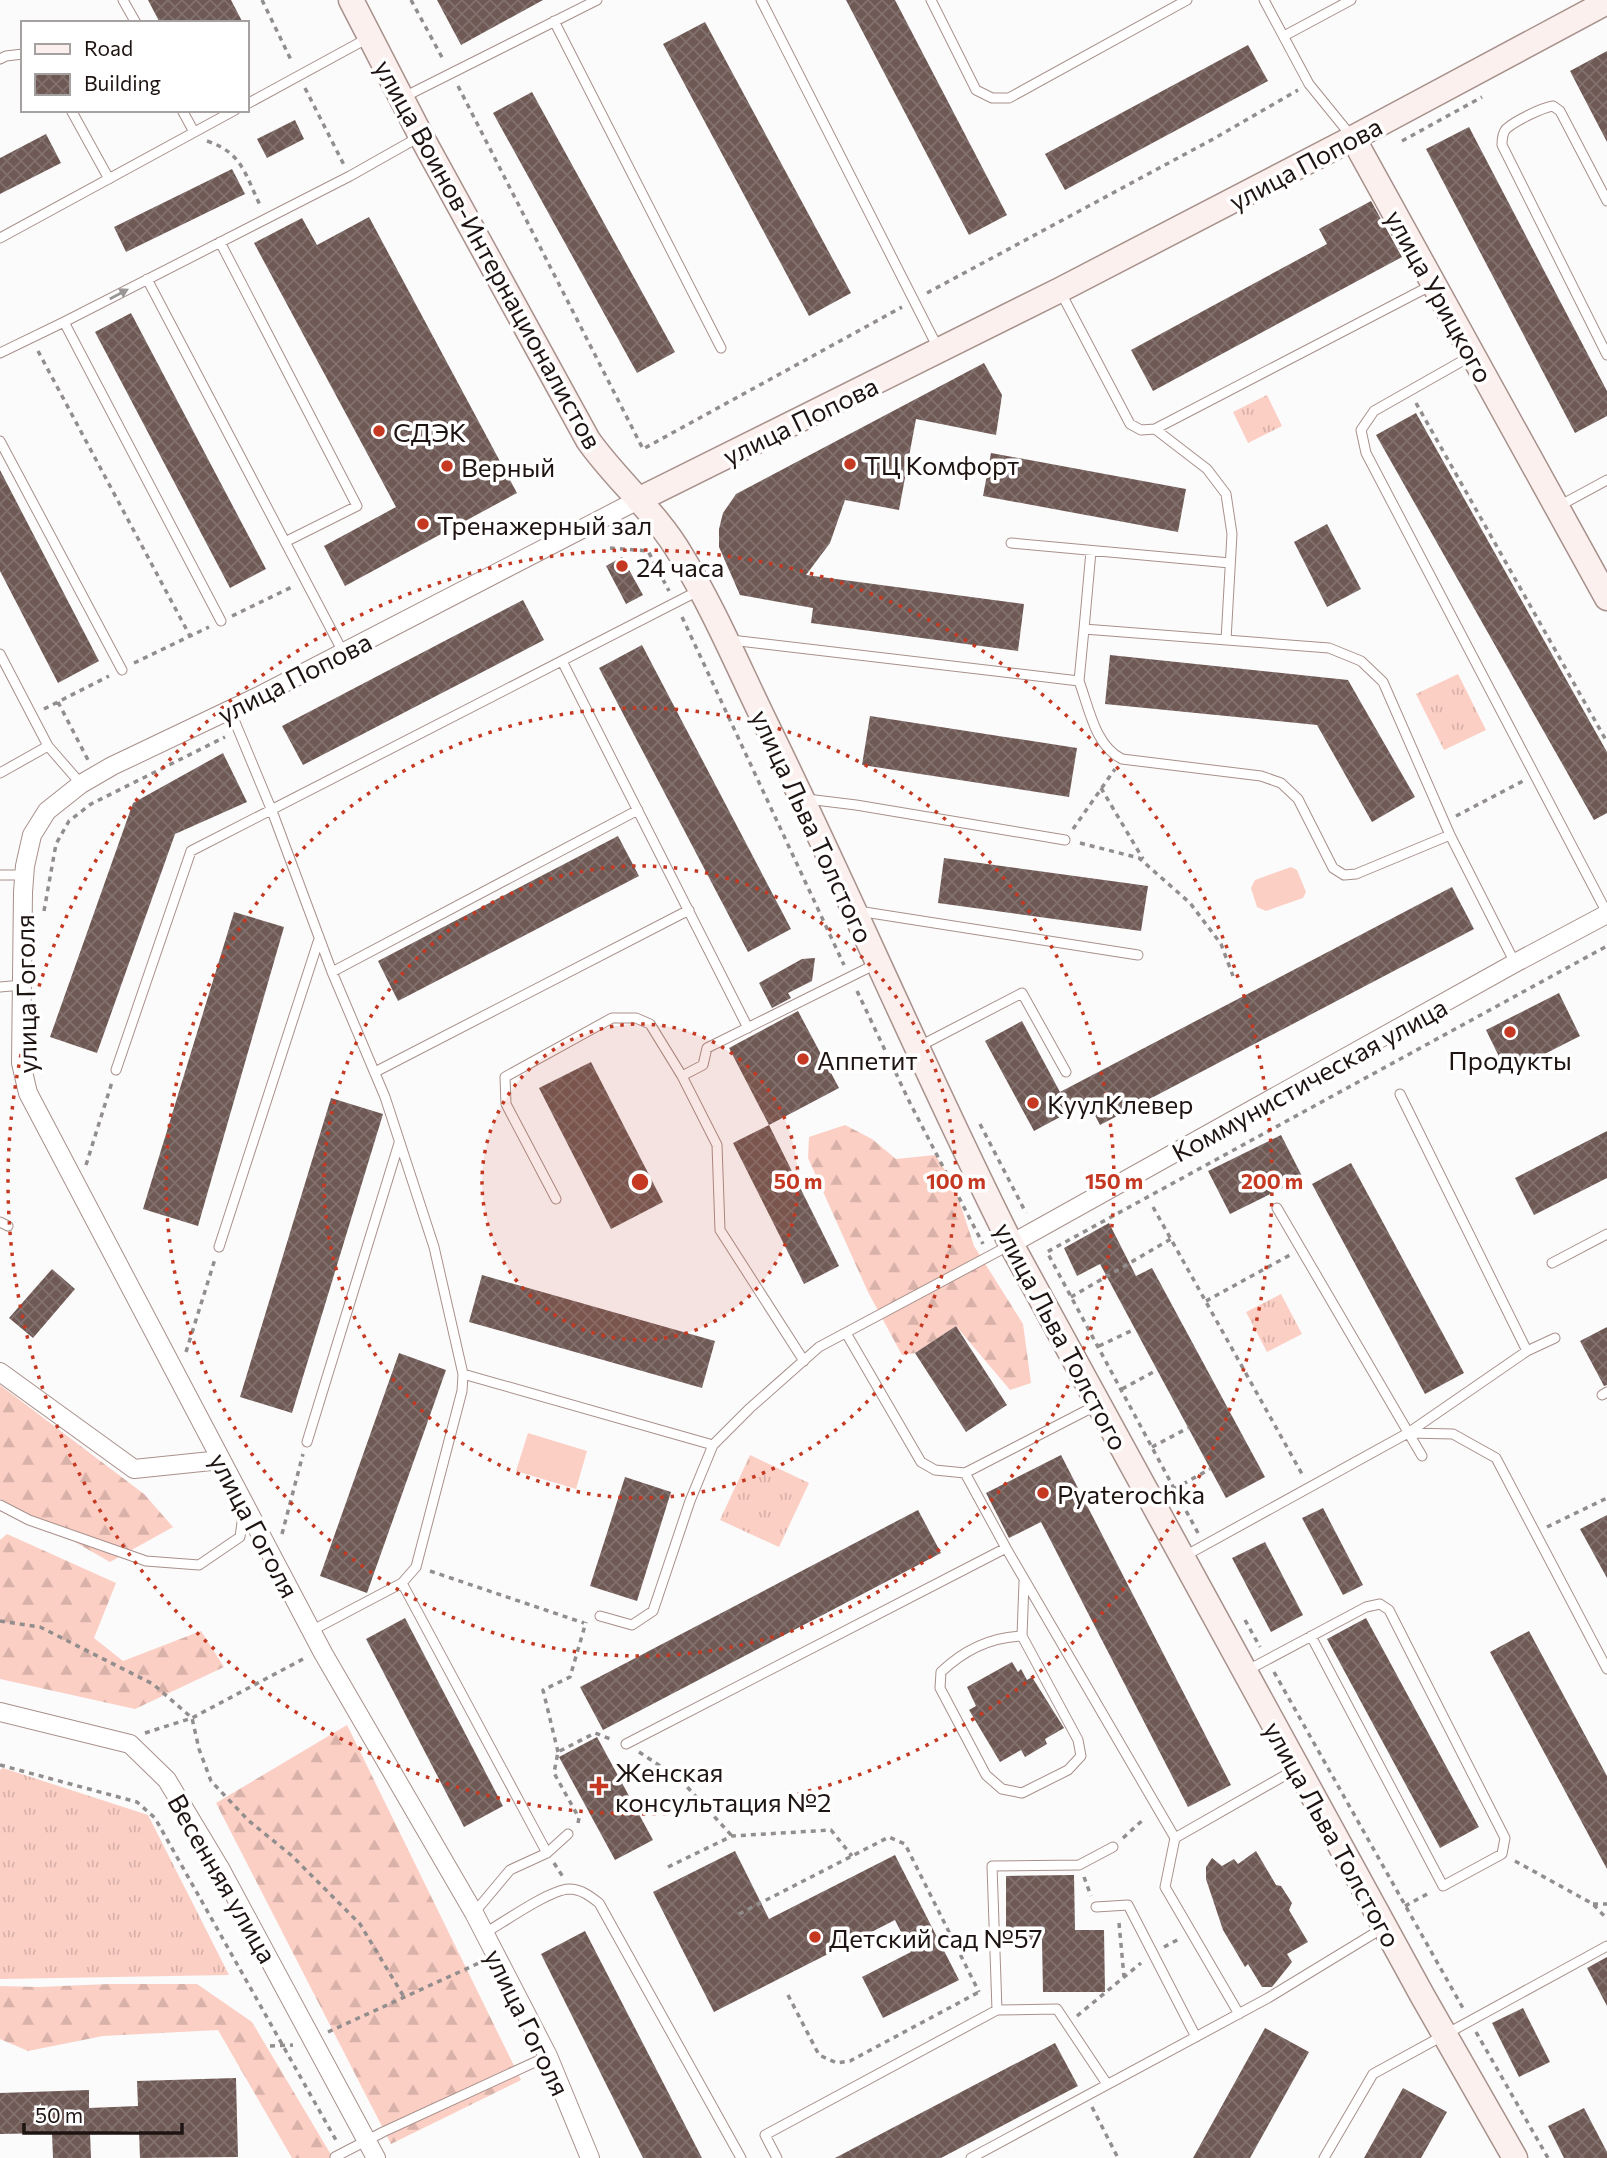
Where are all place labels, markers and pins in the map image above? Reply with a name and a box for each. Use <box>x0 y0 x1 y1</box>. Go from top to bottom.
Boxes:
place label: СДЭК <box>393 416 467 447</box>
marker: СДЭК <box>371 423 387 439</box>
place label: ТЦ Комфорт <box>864 449 1019 480</box>
place label: Верный <box>461 451 555 482</box>
marker: ТЦ Комфорт <box>842 456 858 472</box>
marker: Верный <box>439 458 455 474</box>
place label: Тренажерный зал <box>437 509 652 540</box>
marker: Тренажерный зал <box>415 516 431 532</box>
place label: 24 часа <box>636 551 724 582</box>
marker: 24 часа <box>614 558 630 574</box>
marker: Продукты <box>1502 1024 1518 1040</box>
place label: Аппетит <box>817 1044 918 1075</box>
place label: Продукты <box>1448 1044 1572 1075</box>
marker: Аппетит <box>795 1051 811 1067</box>
place label: КуулКлевер <box>1047 1088 1194 1119</box>
marker: КуулКлевер <box>1025 1095 1041 1111</box>
centre of rings <box>628 1170 652 1194</box>
place label: Pyaterochka <box>1057 1478 1205 1509</box>
marker: Pyaterochka <box>1035 1485 1051 1501</box>
place label: Женская консультация №2 <box>615 1756 831 1817</box>
marker: Женская консультация №2 <box>589 1776 609 1796</box>
place label: Детский сад №57 <box>829 1922 1042 1953</box>
marker: Детский сад №57 <box>807 1929 823 1945</box>

